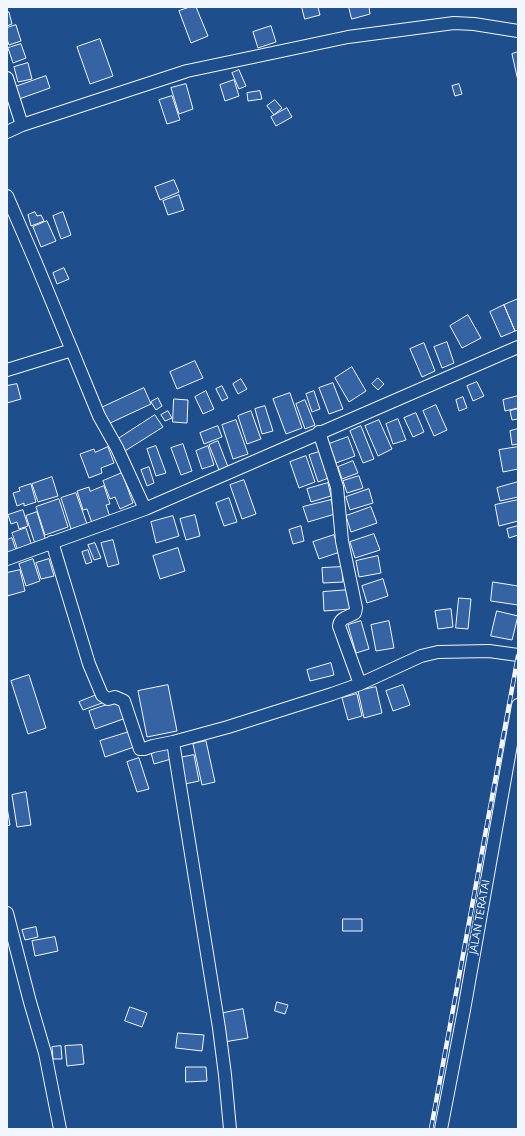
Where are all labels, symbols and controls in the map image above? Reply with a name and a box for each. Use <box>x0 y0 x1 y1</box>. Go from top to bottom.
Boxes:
street label: JALAN TERATAI <box>467 879 493 955</box>

